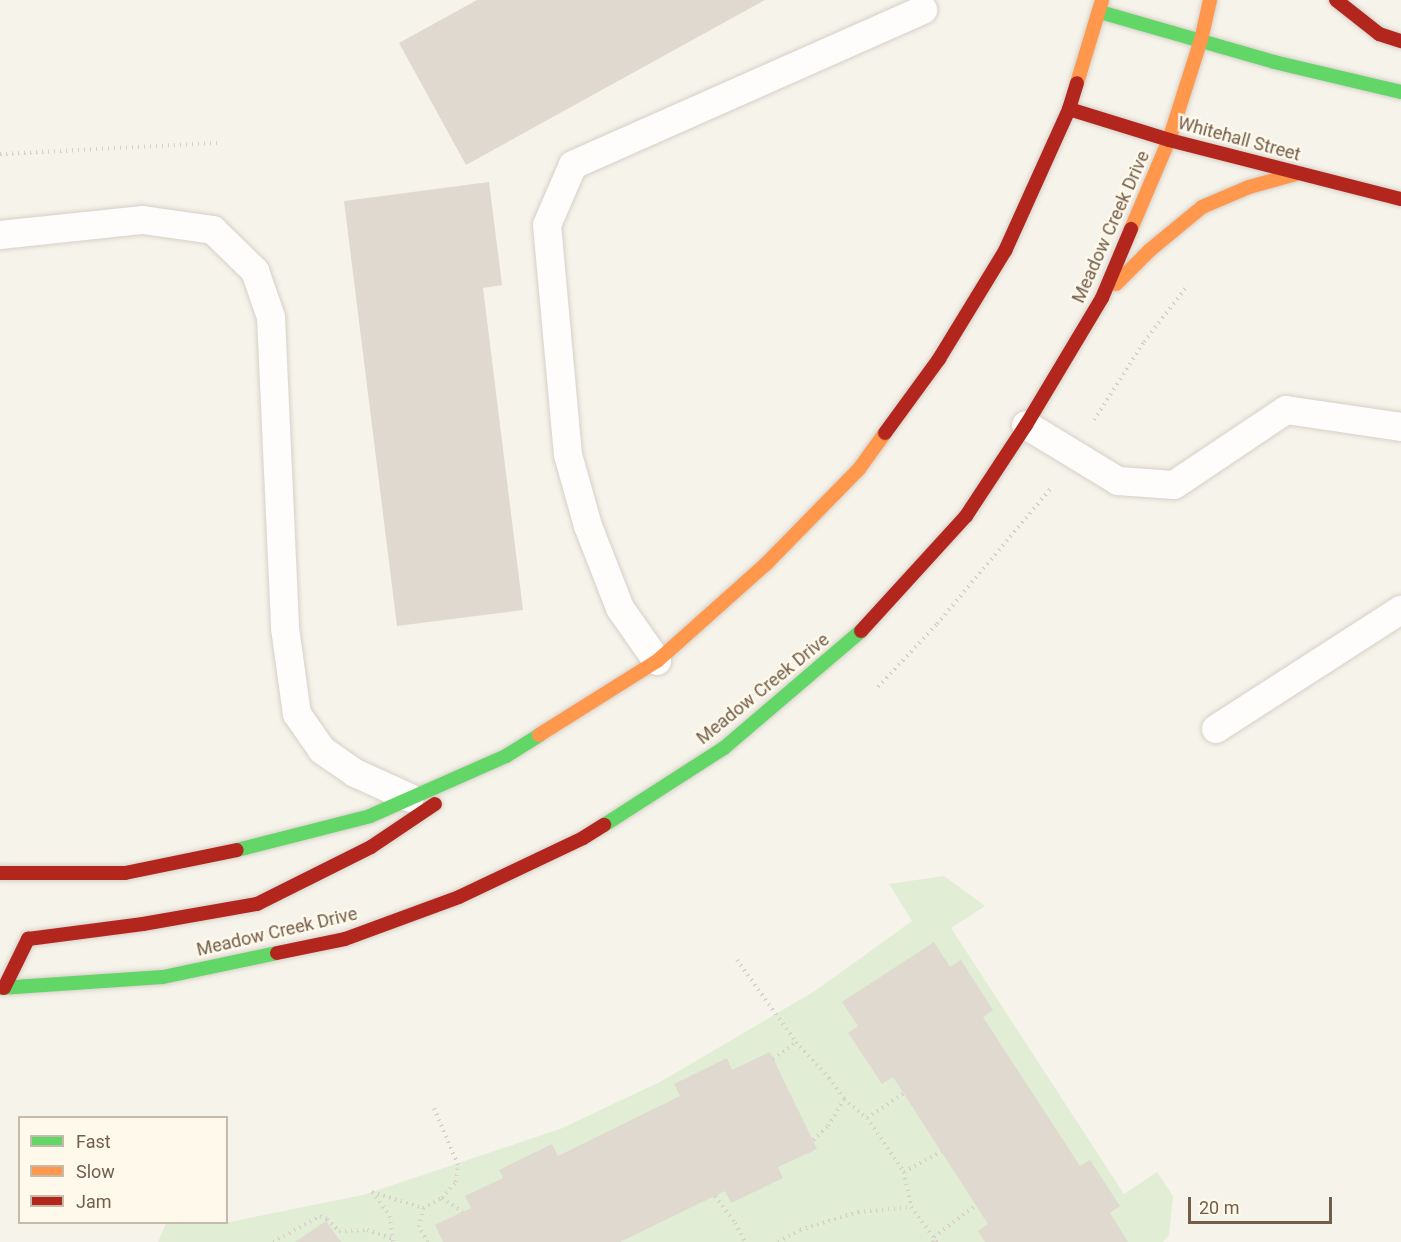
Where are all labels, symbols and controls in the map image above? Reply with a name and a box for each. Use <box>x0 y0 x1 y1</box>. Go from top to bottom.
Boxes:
street label: Whitehall Street <box>1175 112 1303 166</box>
street label: Meadow Creek Drive <box>1068 148 1154 306</box>
street label: Meadow Creek Drive <box>692 629 834 749</box>
street label: Meadow Creek Drive <box>195 903 359 961</box>
legend <box>18 1116 228 1224</box>
text: Fast <box>76 1131 111 1152</box>
text: Slow <box>76 1161 115 1182</box>
scale bar <box>1191 1185 1335 1223</box>
text: Jam <box>76 1191 112 1212</box>
text: 20 m <box>1199 1197 1239 1218</box>

